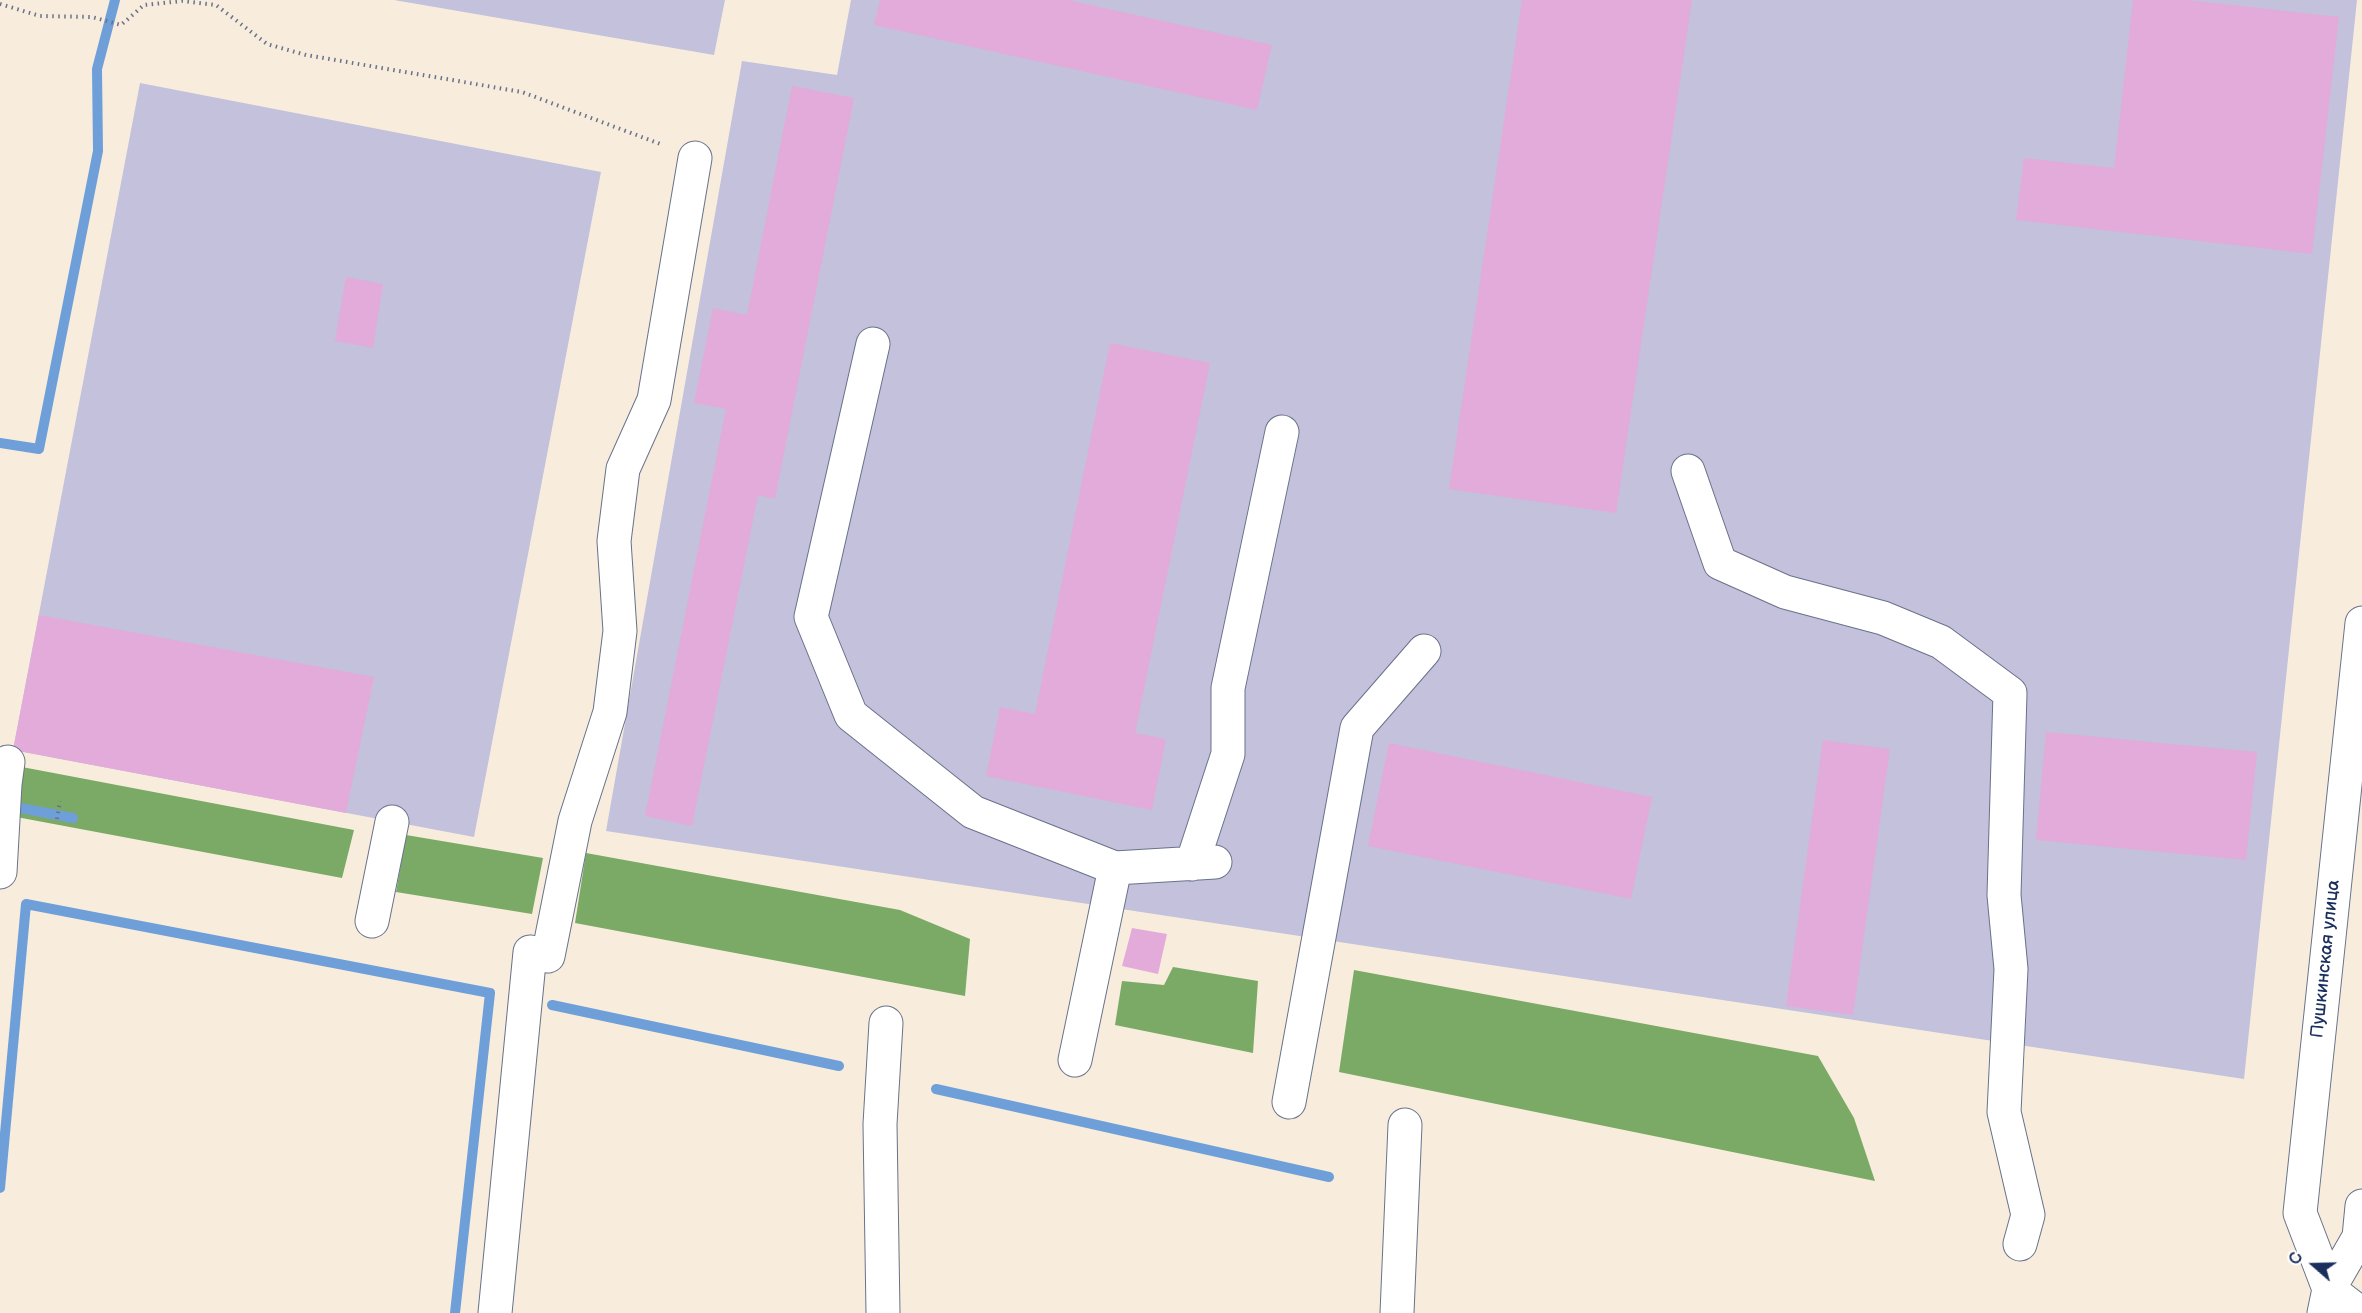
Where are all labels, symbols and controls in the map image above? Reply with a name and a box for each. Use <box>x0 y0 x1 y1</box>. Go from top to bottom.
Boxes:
street label: Пушкинская улица <box>2307 879 2345 1039</box>
north arrow <box>2284 1235 2344 1295</box>
text: С <box>2286 1250 2307 1267</box>

